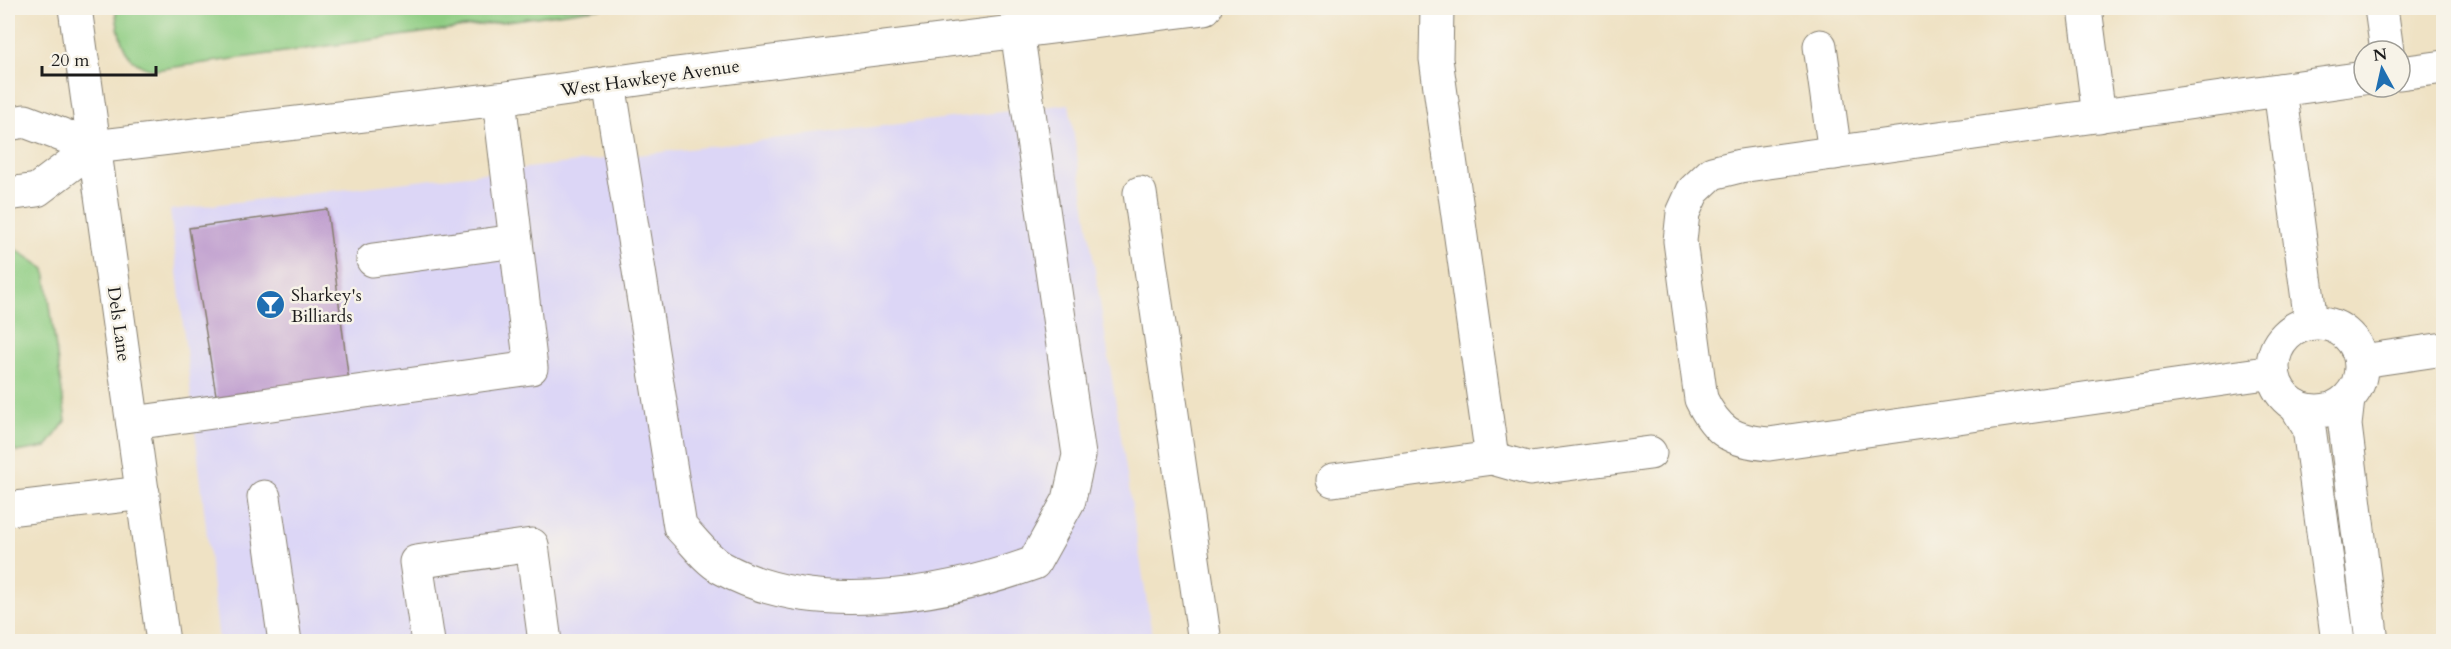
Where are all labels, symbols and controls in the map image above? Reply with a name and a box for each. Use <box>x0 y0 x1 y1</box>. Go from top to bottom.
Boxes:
scale bar <box>42 39 156 77</box>
north arrow <box>2352 39 2412 99</box>
text: N <box>2372 43 2389 67</box>
text: 20 m <box>51 48 90 73</box>
street label: West Hawkeye Avenue <box>558 54 741 104</box>
place label: Sharkey's Billiards <box>291 283 362 329</box>
street label: Dels Lane <box>101 285 136 363</box>
bar icon: Sharkey's Billiards <box>254 289 286 321</box>

